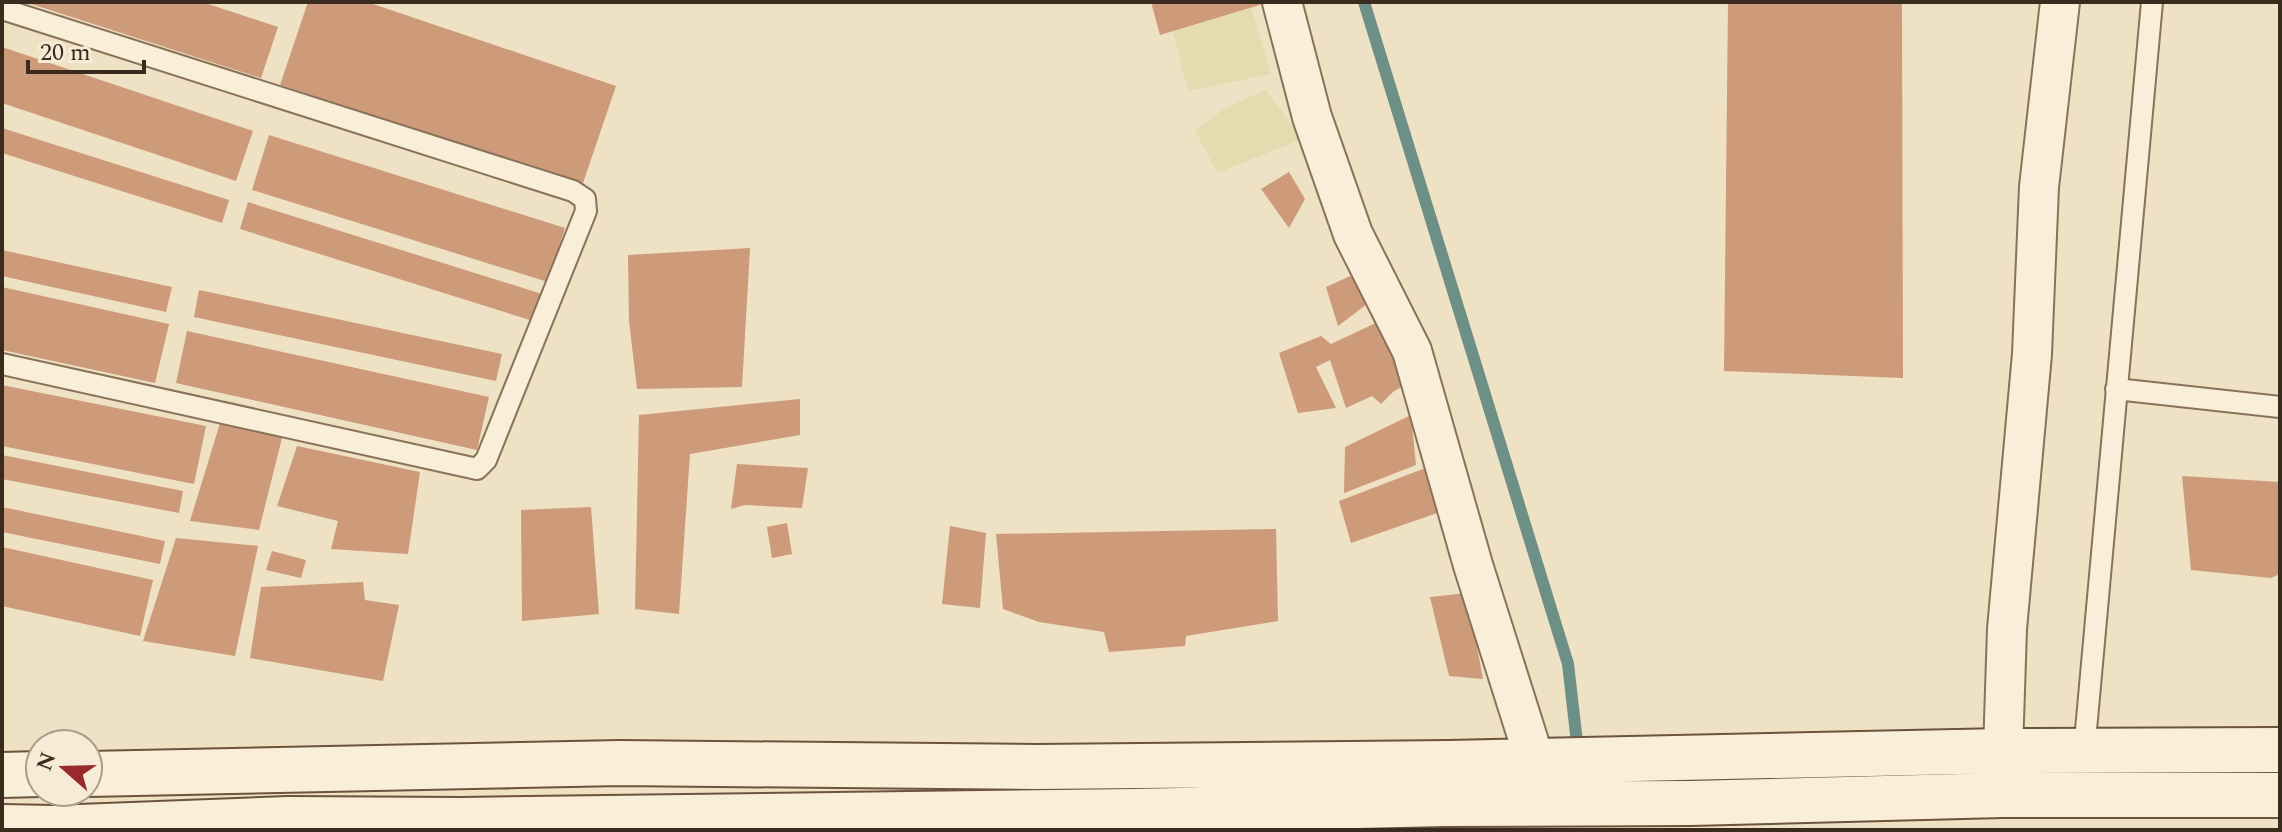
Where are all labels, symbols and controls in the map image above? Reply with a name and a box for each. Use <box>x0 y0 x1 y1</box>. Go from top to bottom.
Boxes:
scale bar <box>28 24 144 74</box>
text: 20 m <box>40 35 91 71</box>
north arrow <box>24 728 104 808</box>
text: N <box>28 748 65 776</box>

